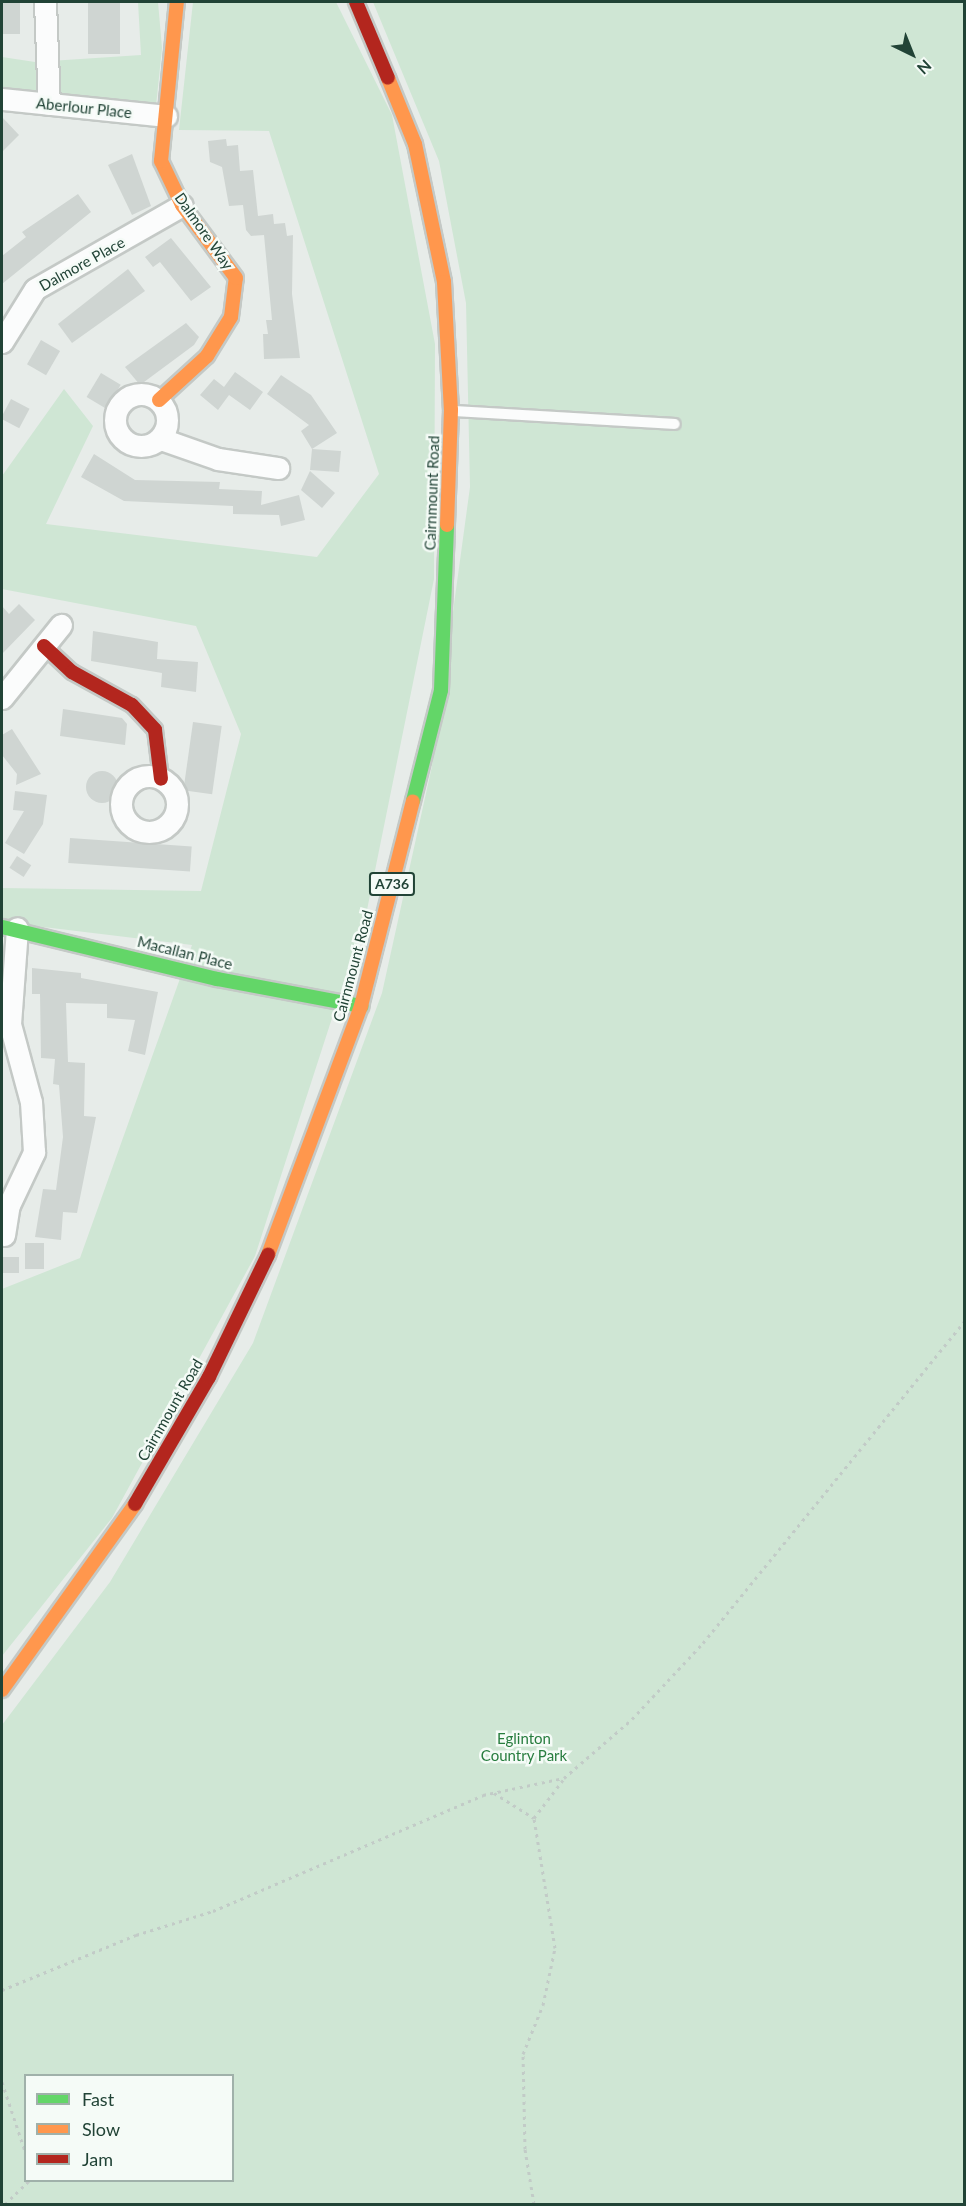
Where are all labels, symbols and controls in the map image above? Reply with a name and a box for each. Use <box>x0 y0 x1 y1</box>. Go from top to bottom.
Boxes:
north arrow <box>882 24 942 84</box>
text: N <box>914 56 936 79</box>
street label: Aberlour Place <box>35 94 133 122</box>
street label: Dalmore Way <box>171 189 237 273</box>
street label: Dalmore Place <box>36 233 128 295</box>
street label: Cairnmount Road <box>421 435 443 551</box>
road number: A736 <box>368 873 416 895</box>
street label: Cairnmount Road <box>329 908 377 1024</box>
street label: Macallan Place <box>136 932 234 974</box>
street label: Cairnmount Road <box>133 1356 207 1464</box>
park label: Eglinton Country Park <box>481 1729 567 1764</box>
legend <box>24 2074 234 2182</box>
text: Fast <box>82 2088 114 2110</box>
text: Slow <box>82 2118 120 2140</box>
text: Jam <box>82 2148 113 2170</box>

